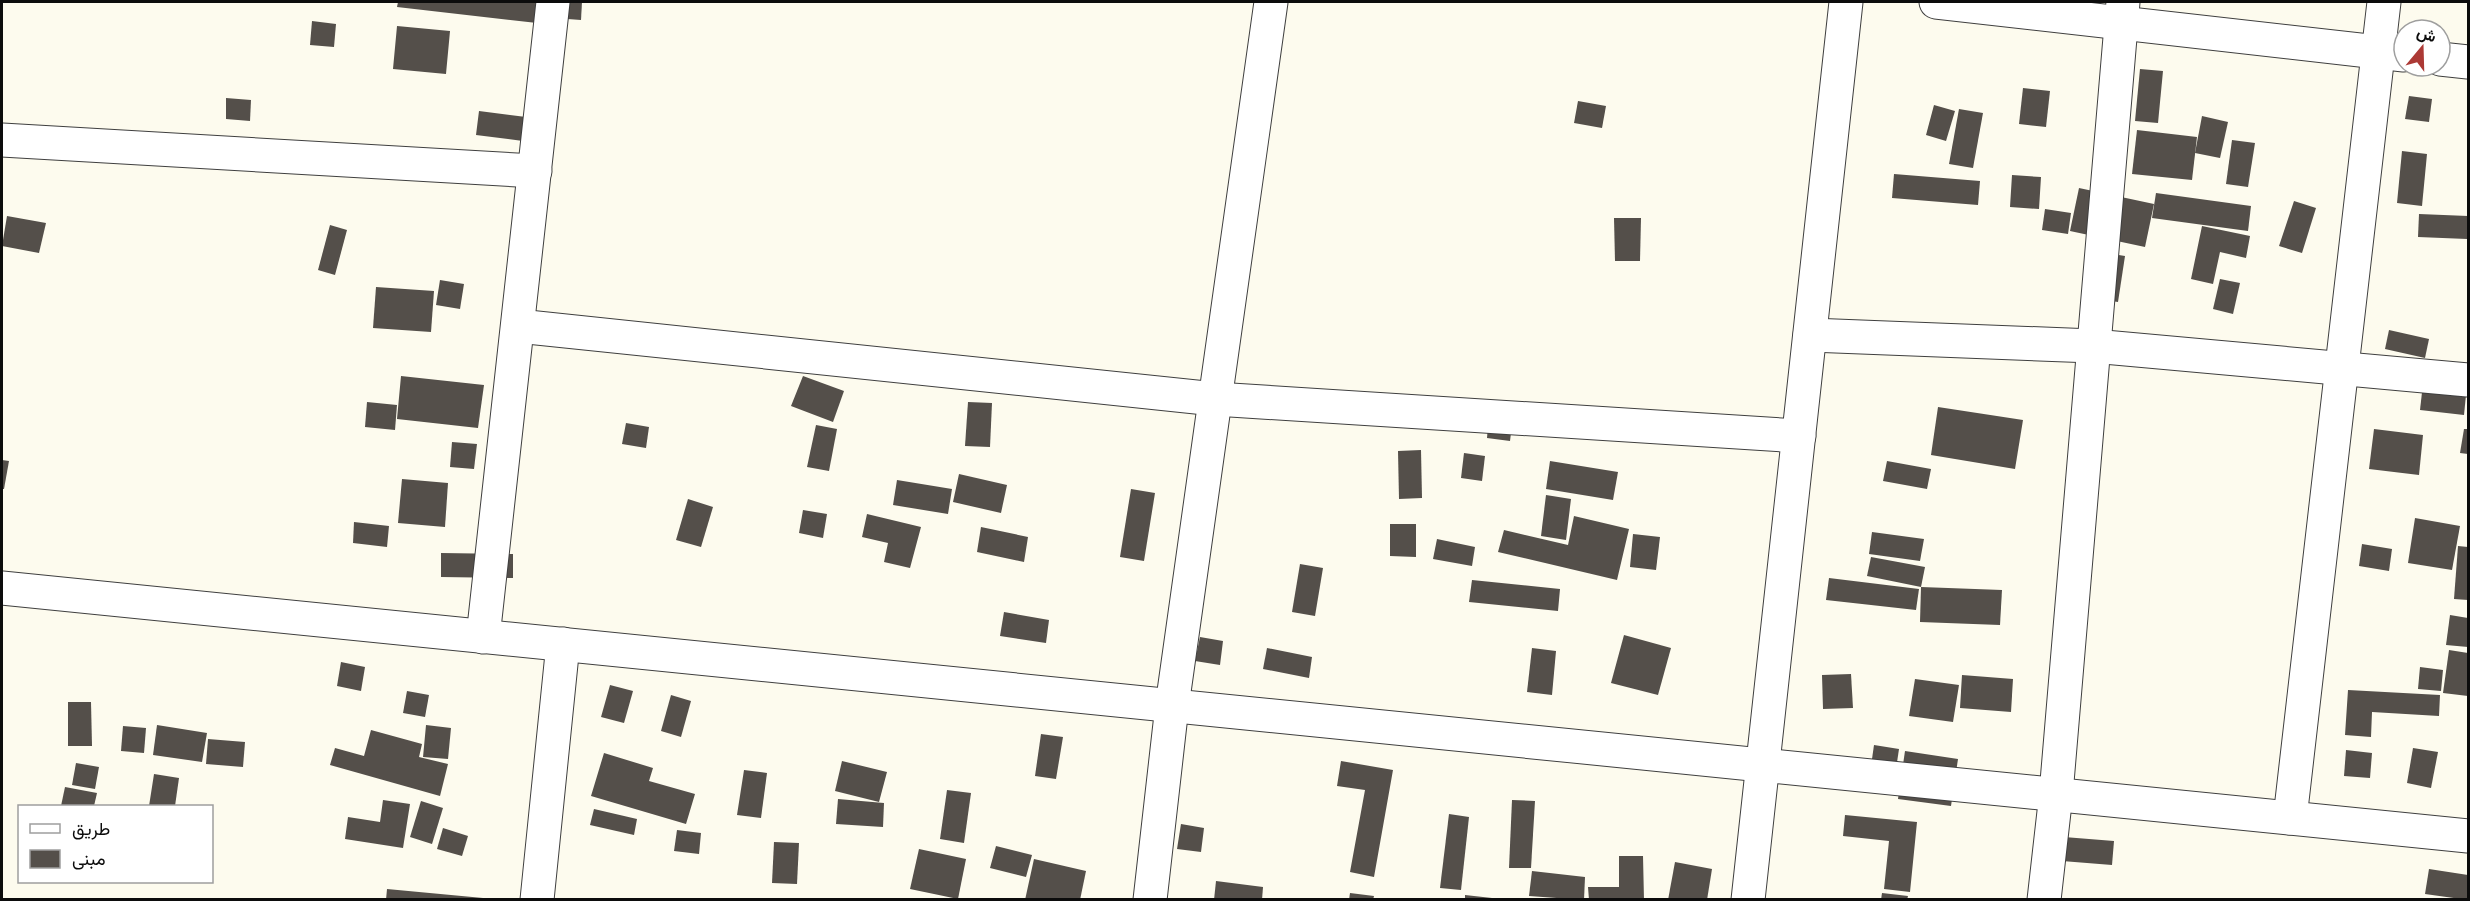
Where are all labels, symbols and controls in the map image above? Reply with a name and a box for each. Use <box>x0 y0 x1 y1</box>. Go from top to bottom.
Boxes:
north arrow <box>2392 18 2452 78</box>
text: ش <box>2415 22 2439 46</box>
legend <box>18 805 213 883</box>
text: طريق <box>72 818 110 840</box>
text: مبنى <box>72 848 106 870</box>

